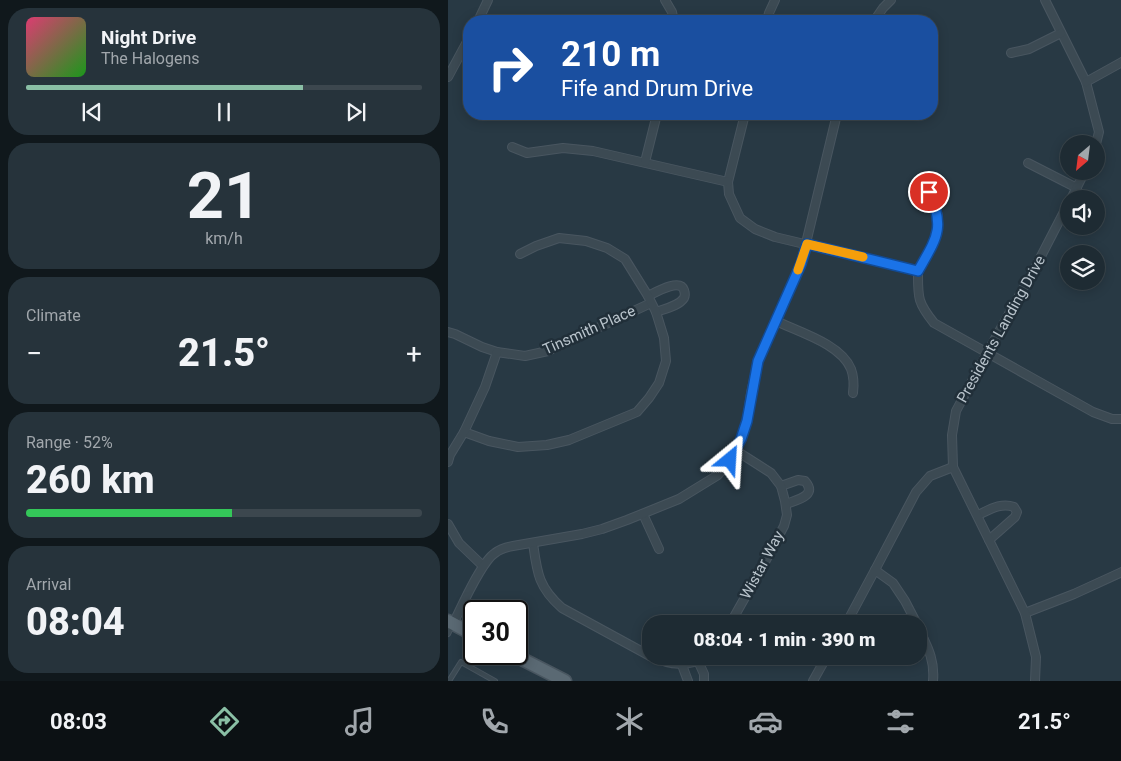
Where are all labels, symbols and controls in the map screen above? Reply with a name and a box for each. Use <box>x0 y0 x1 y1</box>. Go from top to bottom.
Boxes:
text: Night Drive <box>101 26 196 49</box>
text: 210 m <box>561 34 660 75</box>
icon: right <box>478 35 543 100</box>
text: The Halogens <box>101 49 200 68</box>
text: Fife and Drum Drive <box>561 76 753 101</box>
icon: previous <box>78 98 106 126</box>
icon: pause <box>210 98 238 126</box>
icon: next <box>342 98 370 126</box>
north arrow <box>1060 135 1106 180</box>
map controls <box>1060 135 1105 290</box>
text: 21 <box>187 158 261 234</box>
pin <box>908 171 950 213</box>
icon: arrive <box>915 178 943 206</box>
button: sound <box>1060 190 1105 235</box>
text: km/h <box>205 229 243 248</box>
button: layers <box>1060 245 1105 290</box>
street label: Presidents Landing Drive <box>953 252 1049 406</box>
street label: Tinsmith Place <box>540 302 638 358</box>
text: Climate <box>26 306 81 325</box>
text: 21.5° <box>178 331 270 375</box>
text: − <box>26 337 42 370</box>
text: + <box>406 337 422 370</box>
text: Range · 52% <box>26 433 113 452</box>
position arrow <box>703 433 755 485</box>
text: 260 km <box>26 458 155 502</box>
street label: Wistar Way <box>736 528 788 602</box>
text: Arrival <box>26 575 71 594</box>
text: 08:04 <box>26 600 125 644</box>
speed limit sign: 30 <box>463 600 528 665</box>
text: 08:04 · 1 min · 390 m <box>693 628 876 651</box>
icon: directions <box>207 704 242 739</box>
icon: music <box>342 704 377 739</box>
icon: phone <box>477 704 512 739</box>
icon: climate <box>612 704 647 739</box>
icon: car <box>748 704 783 739</box>
icon: filters <box>883 704 918 739</box>
text: 08:03 <box>50 709 107 734</box>
text: 21.5° <box>1018 709 1071 734</box>

